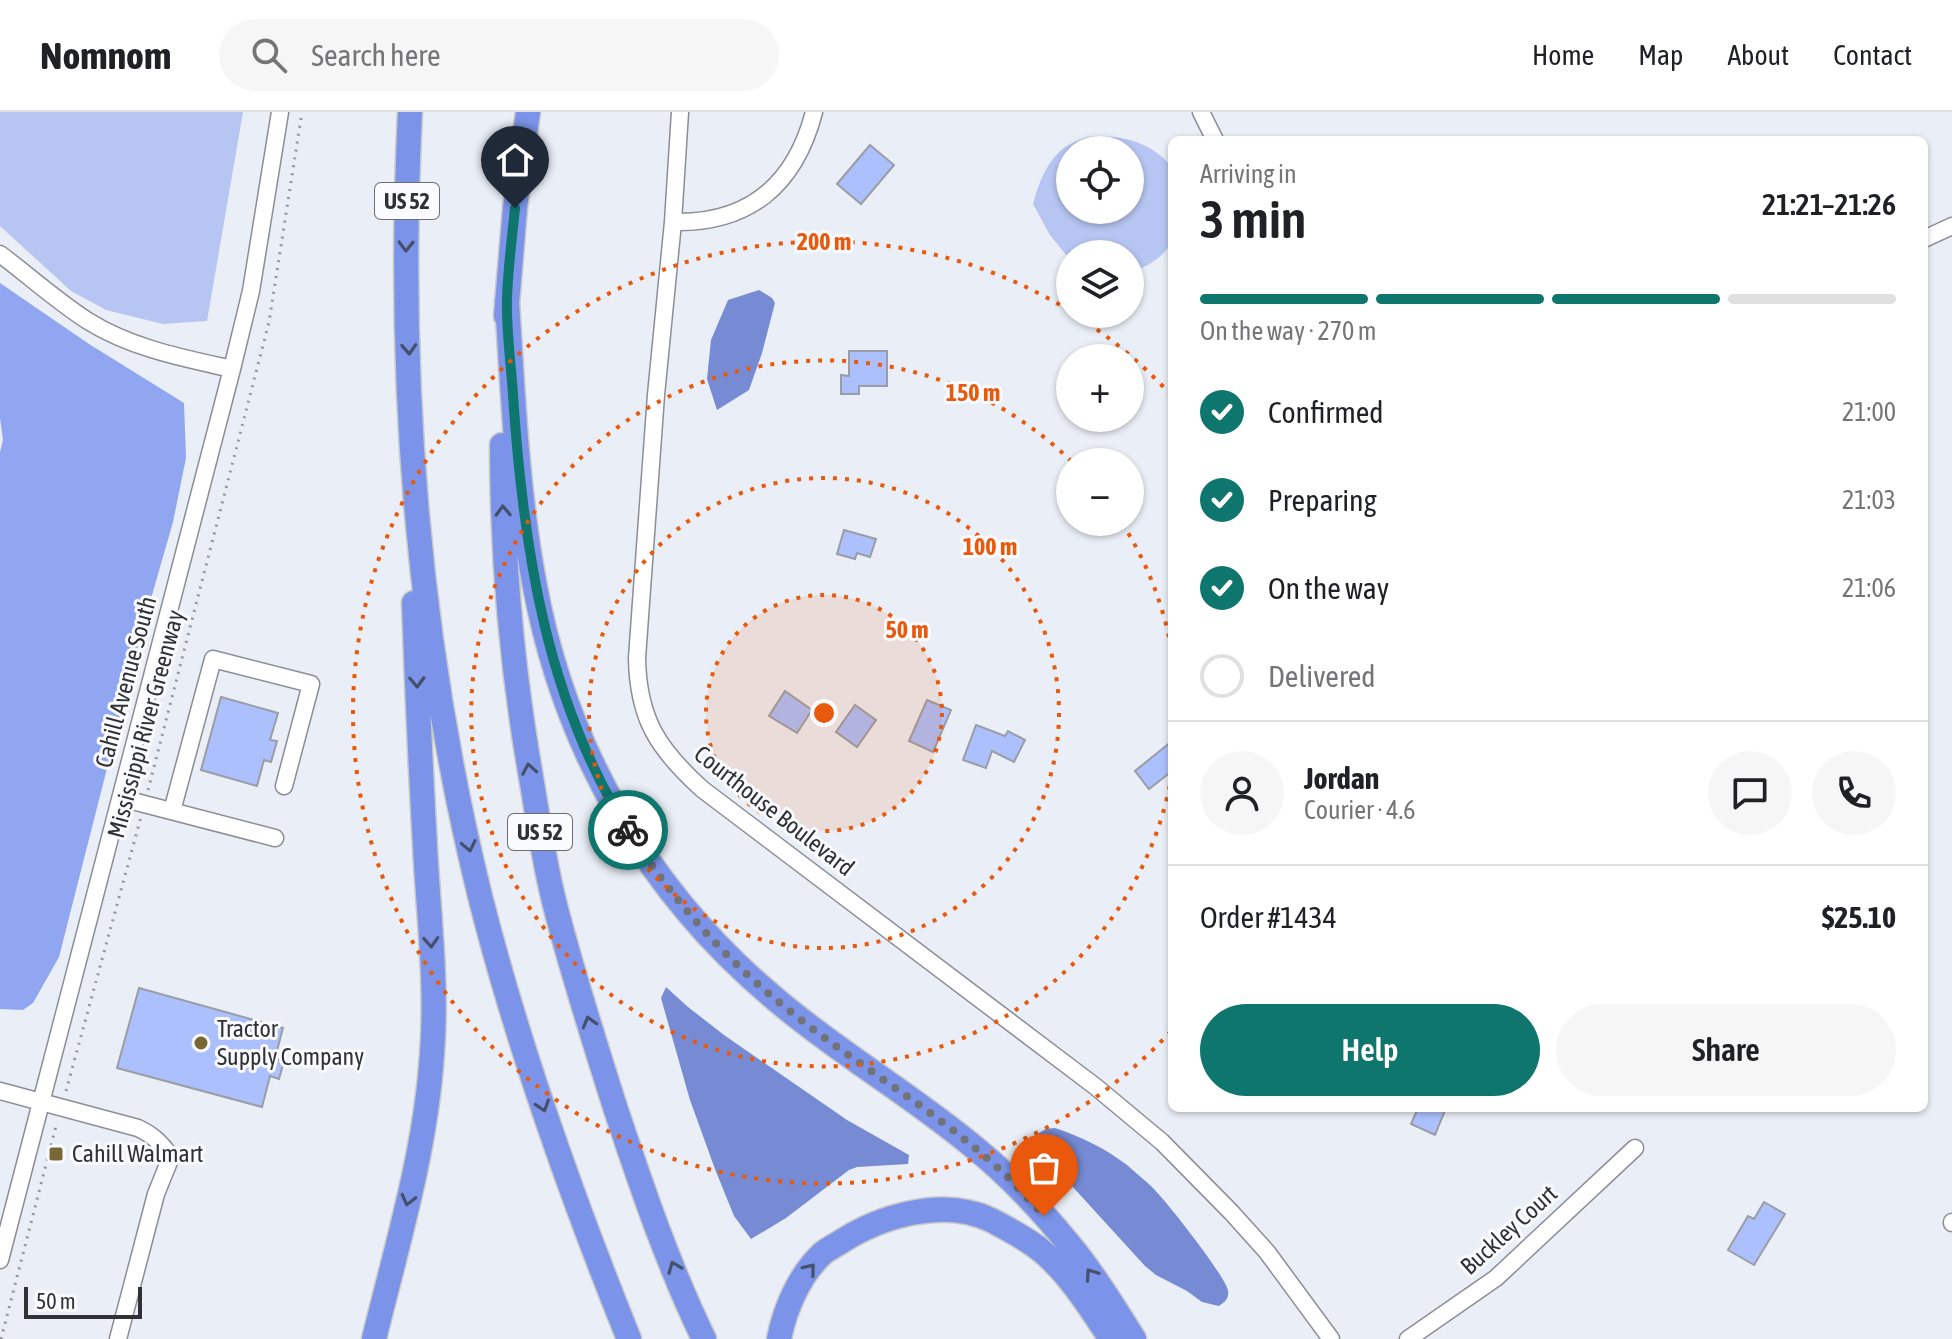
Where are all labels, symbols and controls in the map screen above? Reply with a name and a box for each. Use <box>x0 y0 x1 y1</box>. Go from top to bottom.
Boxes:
search box <box>219 19 779 91</box>
icon: search <box>247 33 291 77</box>
text: Nomnom <box>40 34 171 77</box>
text: Search here <box>311 38 441 72</box>
text: Home <box>1532 39 1594 71</box>
text: Map <box>1638 39 1683 71</box>
text: About <box>1727 39 1789 71</box>
text: Contact <box>1833 39 1912 71</box>
pin <box>481 126 549 208</box>
map controls <box>1056 136 1144 536</box>
button: locate <box>1056 136 1144 224</box>
icon: home <box>493 138 537 182</box>
text: Arriving in <box>1200 159 1297 189</box>
road number: US 52 <box>375 183 439 219</box>
text: 21:21–21:26 <box>1762 187 1896 221</box>
text: 3 min <box>1200 189 1306 249</box>
text: 200 m <box>797 228 851 255</box>
one-way arrow <box>397 240 415 253</box>
button: layers <box>1056 240 1144 328</box>
text: On the way · 270 m <box>1200 316 1377 346</box>
one-way arrow <box>400 343 417 356</box>
button: + <box>1056 344 1144 432</box>
text: 150 m <box>946 379 1000 406</box>
icon: check <box>1200 390 1244 434</box>
text: Confirmed <box>1268 395 1383 429</box>
text: 21:00 <box>1842 397 1896 427</box>
button: − <box>1056 448 1144 536</box>
icon: check <box>1200 478 1244 522</box>
text: Preparing <box>1268 483 1377 517</box>
text: 21:03 <box>1842 485 1896 515</box>
one-way arrow <box>495 504 512 517</box>
text: 100 m <box>963 533 1017 560</box>
icon: check <box>1200 566 1244 610</box>
text: On the way <box>1268 571 1389 605</box>
text: 21:06 <box>1842 573 1896 603</box>
street label: Cahill Avenue South <box>90 593 161 771</box>
street label: Mississippi River Greenway <box>102 607 189 841</box>
text: 50 m <box>885 616 929 643</box>
text: Delivered <box>1268 659 1376 693</box>
one-way arrow <box>408 676 425 689</box>
centre of rings <box>810 699 838 727</box>
street label: Courthouse Boulevard <box>689 740 859 881</box>
button: person <box>1200 751 1284 835</box>
button: chat <box>1708 751 1792 835</box>
button: phone <box>1812 751 1896 835</box>
text: Jordan <box>1304 761 1379 795</box>
one-way arrow <box>521 762 538 776</box>
courier <box>588 790 668 870</box>
text: Courier · 4.6 <box>1304 795 1415 825</box>
icon: bike <box>606 808 650 852</box>
road number: US 52 <box>508 814 572 850</box>
one-way arrow <box>460 839 477 852</box>
text: Order #1434 <box>1200 900 1337 934</box>
text: $25.10 <box>1822 900 1896 934</box>
one-way arrow <box>422 936 439 949</box>
button: Help <box>1200 1004 1540 1096</box>
button: Share <box>1556 1004 1896 1096</box>
place label: Tractor Supply Company <box>217 1015 364 1070</box>
one-way arrow <box>582 1015 598 1029</box>
marker: Tractor Supply Company <box>192 1034 210 1052</box>
one-way arrow <box>534 1099 550 1112</box>
pin <box>1010 1134 1078 1216</box>
place label: Cahill Walmart <box>72 1140 204 1167</box>
marker: Cahill Walmart <box>47 1145 65 1163</box>
icon: bag <box>1022 1146 1066 1190</box>
street label: Buckley Court <box>1455 1179 1562 1280</box>
one-way arrow <box>400 1192 417 1206</box>
one-way arrow <box>667 1261 683 1275</box>
one-way arrow <box>800 1263 815 1278</box>
one-way arrow <box>1086 1269 1101 1283</box>
scale bar <box>24 1283 142 1319</box>
text: 50 m <box>36 1288 76 1314</box>

